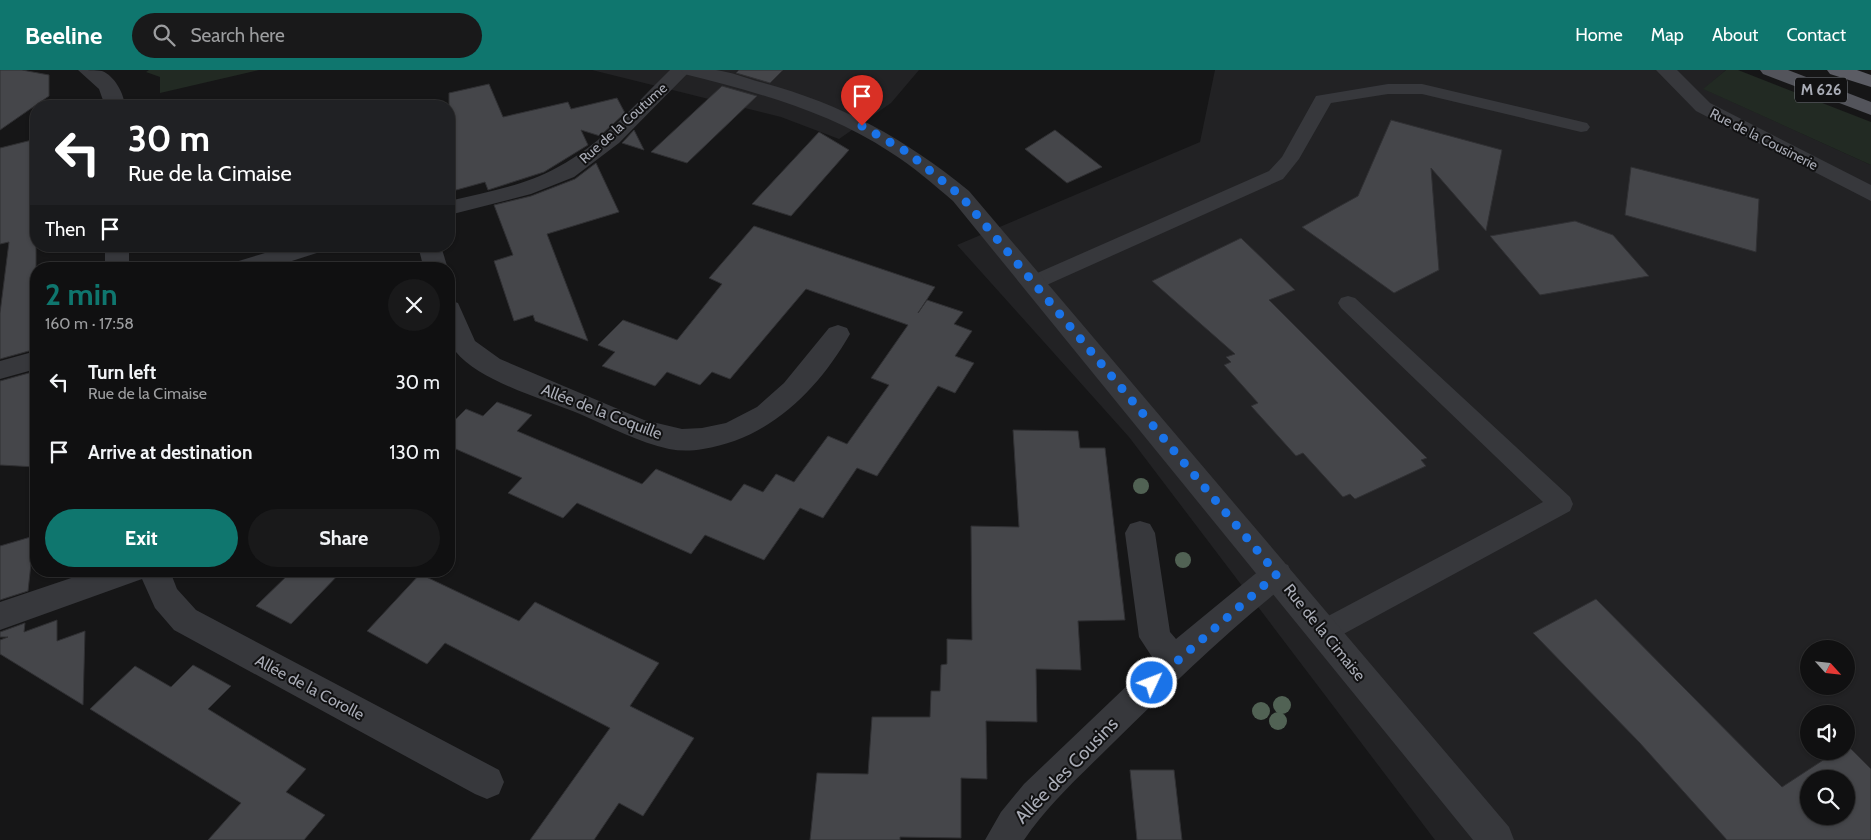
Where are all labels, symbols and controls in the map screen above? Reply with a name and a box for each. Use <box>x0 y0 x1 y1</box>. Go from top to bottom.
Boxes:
search box <box>132 13 482 58</box>
text: Beeline <box>25 21 102 50</box>
icon: search <box>150 21 178 49</box>
text: Search here <box>190 24 285 47</box>
text: Home <box>1575 24 1623 46</box>
text: Map <box>1651 24 1684 46</box>
text: About <box>1712 24 1758 46</box>
text: Contact <box>1786 24 1846 46</box>
pin <box>841 75 883 126</box>
road number: M 626 <box>1795 78 1847 102</box>
street label: Rue de la Coutume <box>575 79 671 167</box>
icon: arrive <box>848 82 876 110</box>
street label: Rue de la Cousinerie <box>1707 104 1821 174</box>
text: 30 m <box>128 117 210 160</box>
icon: left <box>45 120 110 185</box>
text: Rue de la Cimaise <box>128 160 292 187</box>
icon: arrive <box>96 215 124 243</box>
text: Then <box>45 218 86 241</box>
text: 2 min <box>45 276 117 313</box>
button: close <box>388 279 440 331</box>
text: 160 m · 17:58 <box>45 314 134 333</box>
text: Turn left <box>88 361 156 384</box>
icon: left <box>45 368 73 396</box>
text: 30 m <box>396 371 440 394</box>
street label: Allée de la Coquille <box>539 380 665 443</box>
text: Rue de la Cimaise <box>88 384 207 403</box>
icon: arrive <box>45 438 73 466</box>
text: Arrive at destination <box>88 441 252 464</box>
text: 130 m <box>389 441 440 464</box>
button: Exit <box>45 509 238 567</box>
button: Share <box>248 509 440 567</box>
street label: Rue de la Cimaise <box>1280 580 1369 685</box>
north arrow <box>1800 640 1855 695</box>
map controls <box>1800 640 1855 825</box>
street label: Allée de la Corolle <box>252 651 367 724</box>
position arrow <box>1125 656 1177 708</box>
button: sound <box>1800 705 1855 760</box>
street label: Allée des Cousins <box>1010 712 1123 828</box>
button: search <box>1800 770 1855 825</box>

